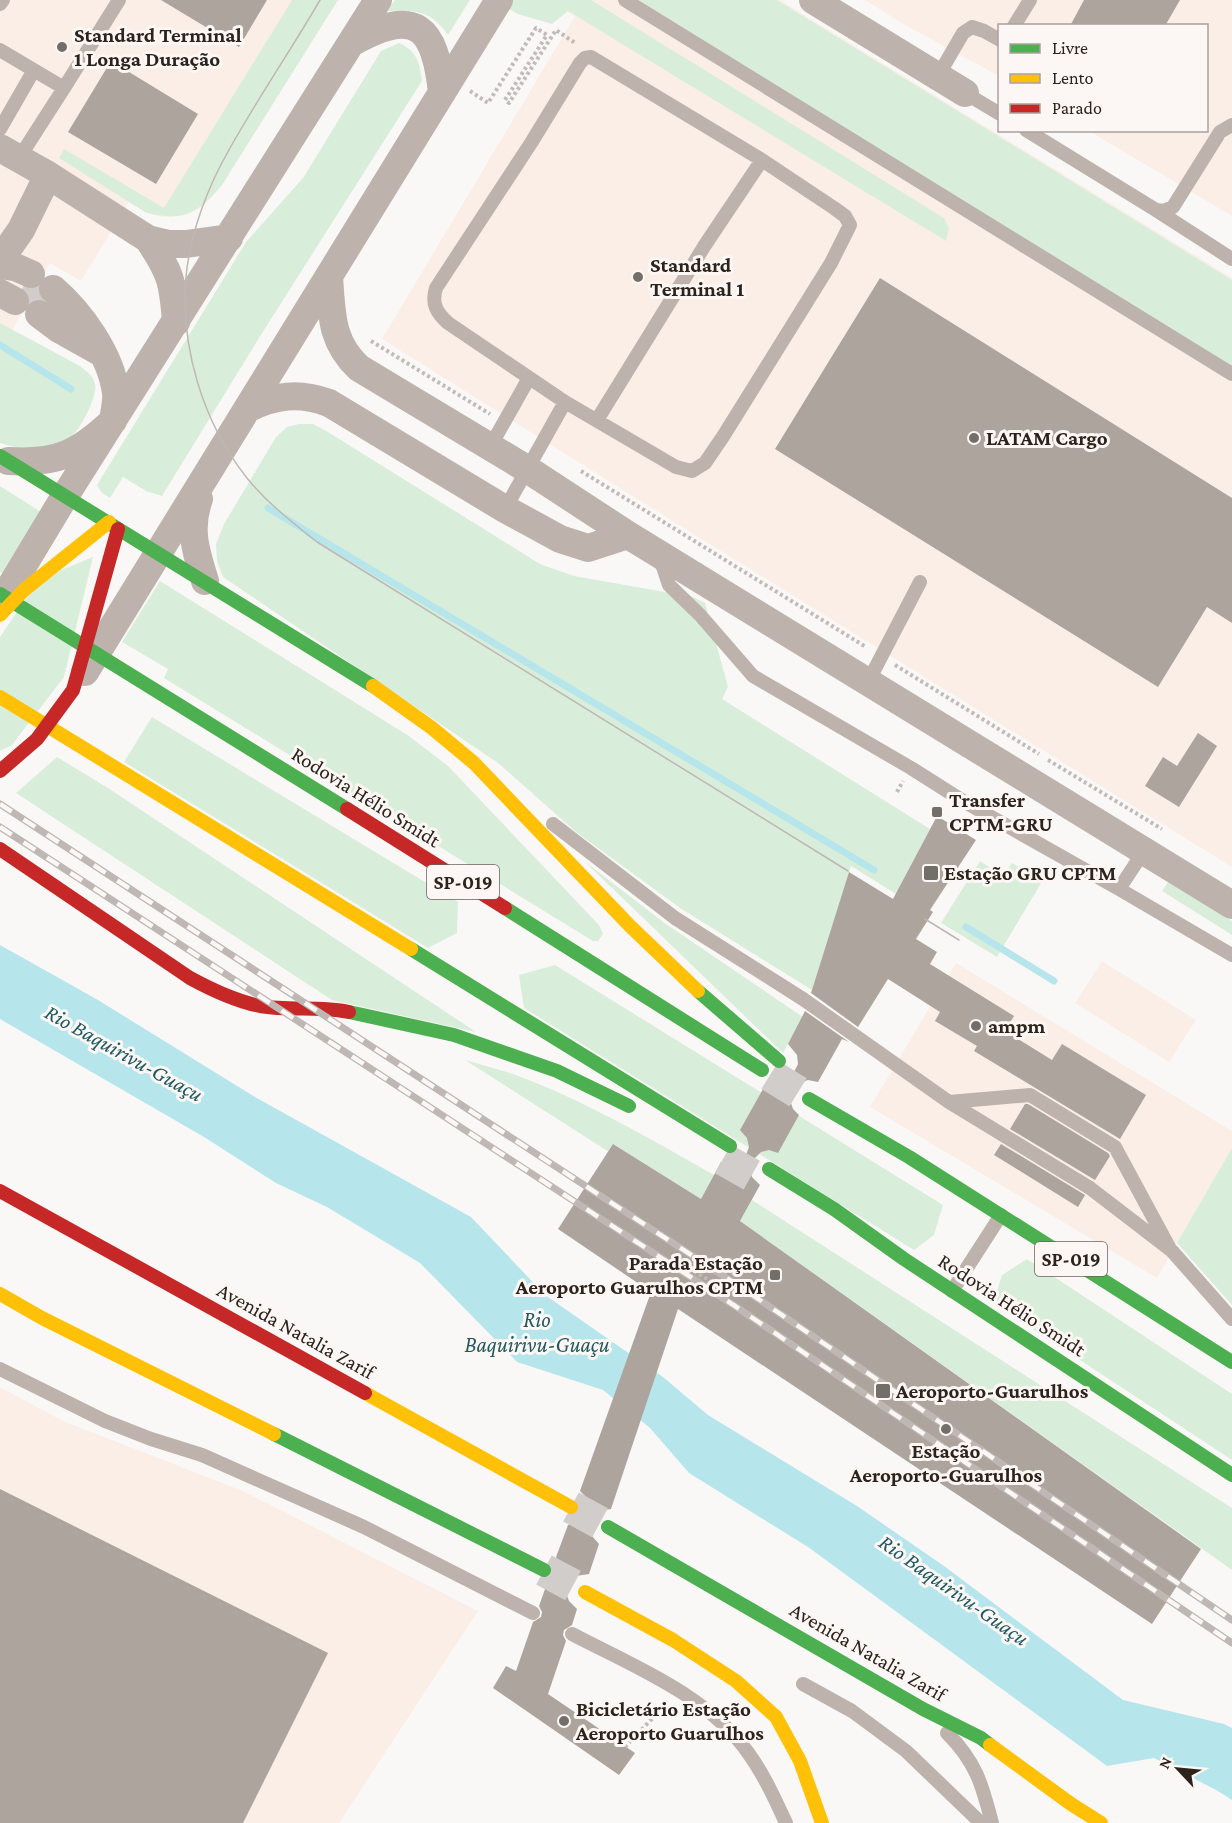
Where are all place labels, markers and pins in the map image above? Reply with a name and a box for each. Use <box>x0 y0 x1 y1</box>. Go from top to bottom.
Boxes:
place label: Standard Terminal 1 Longa Duração <box>74 23 242 71</box>
marker: Standard Terminal 1 Longa Duração <box>55 40 69 54</box>
place label: Standard Terminal 1 <box>650 253 744 301</box>
marker: Standard Terminal 1 <box>631 270 645 284</box>
place label: LATAM Cargo <box>986 426 1108 450</box>
marker: LATAM Cargo <box>967 431 981 445</box>
place label: Transfer CPTM-GRU <box>949 788 1053 836</box>
marker: Transfer CPTM-GRU <box>930 805 944 819</box>
place label: Estação GRU CPTM <box>944 861 1116 885</box>
marker: Estação GRU CPTM <box>922 864 940 882</box>
place label: ampm <box>988 1014 1046 1038</box>
marker: ampm <box>969 1019 983 1033</box>
place label: Parada Estação Aeroporto Guarulhos CPTM <box>515 1251 763 1299</box>
marker: Parada Estação Aeroporto Guarulhos CPTM <box>768 1268 782 1282</box>
place label: Aeroporto-Guarulhos <box>895 1379 1089 1403</box>
marker: Aeroporto-Guarulhos <box>874 1382 892 1400</box>
marker: Estação Aeroporto-Guarulhos <box>939 1422 953 1436</box>
place label: Estação Aeroporto-Guarulhos <box>849 1439 1043 1487</box>
place label: Bicicletário Estação Aeroporto Guarulhos <box>575 1697 764 1745</box>
marker: Bicicletário Estação Aeroporto Guarulhos <box>557 1714 571 1728</box>

